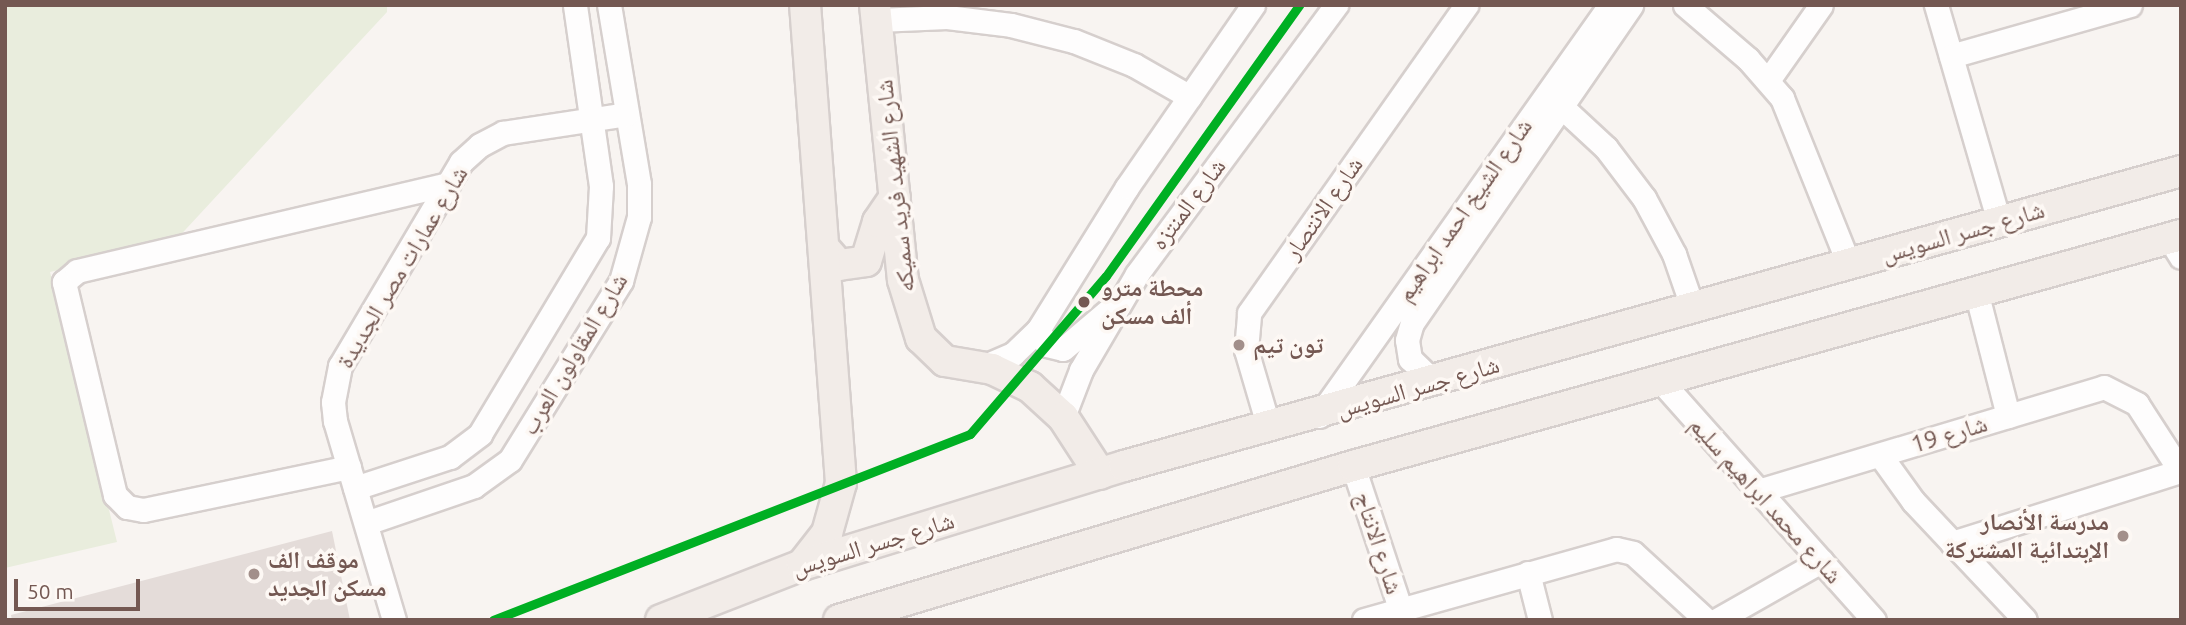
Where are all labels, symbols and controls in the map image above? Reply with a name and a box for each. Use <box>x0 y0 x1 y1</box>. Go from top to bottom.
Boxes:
street label: شارع الشهيد فريد سميكه <box>870 78 920 294</box>
street label: شارع الشيخ احمد ابراهيم <box>1390 113 1538 307</box>
street label: شارع الانتصار <box>1277 151 1369 265</box>
street label: شارع المنتزه <box>1144 153 1232 255</box>
street label: شارع عمارات مصر الجديدة <box>330 161 474 373</box>
street label: شارع جسر السويس <box>1878 195 2048 269</box>
street label: شارع المقاولون العرب <box>514 268 634 440</box>
place label: محطة مترو ألف مسكن <box>1101 274 1203 330</box>
marker: محطة مترو ألف مسكن <box>1073 291 1095 313</box>
place label: تون تيم <box>1253 331 1323 359</box>
marker: تون تيم <box>1231 337 1247 353</box>
street label: شارع جسر السويس <box>1333 350 1503 424</box>
street label: شارع 19 <box>1907 409 1991 459</box>
street label: شارع محمد ابراهيم سليم <box>1684 411 1848 589</box>
street label: شارع الانتاج <box>1349 488 1409 598</box>
street label: شارع جسر السويس <box>788 506 958 582</box>
place label: مدرسة الأنصار الإبتدائية المشتركة <box>1945 508 2109 564</box>
marker: مدرسة الأنصار الإبتدائية المشتركة <box>2115 528 2131 544</box>
place label: موقف الف مسكن الجديد <box>268 546 387 602</box>
scale bar <box>18 566 144 610</box>
marker: موقف الف مسكن الجديد <box>246 566 262 582</box>
text: 50 m <box>27 579 74 603</box>

